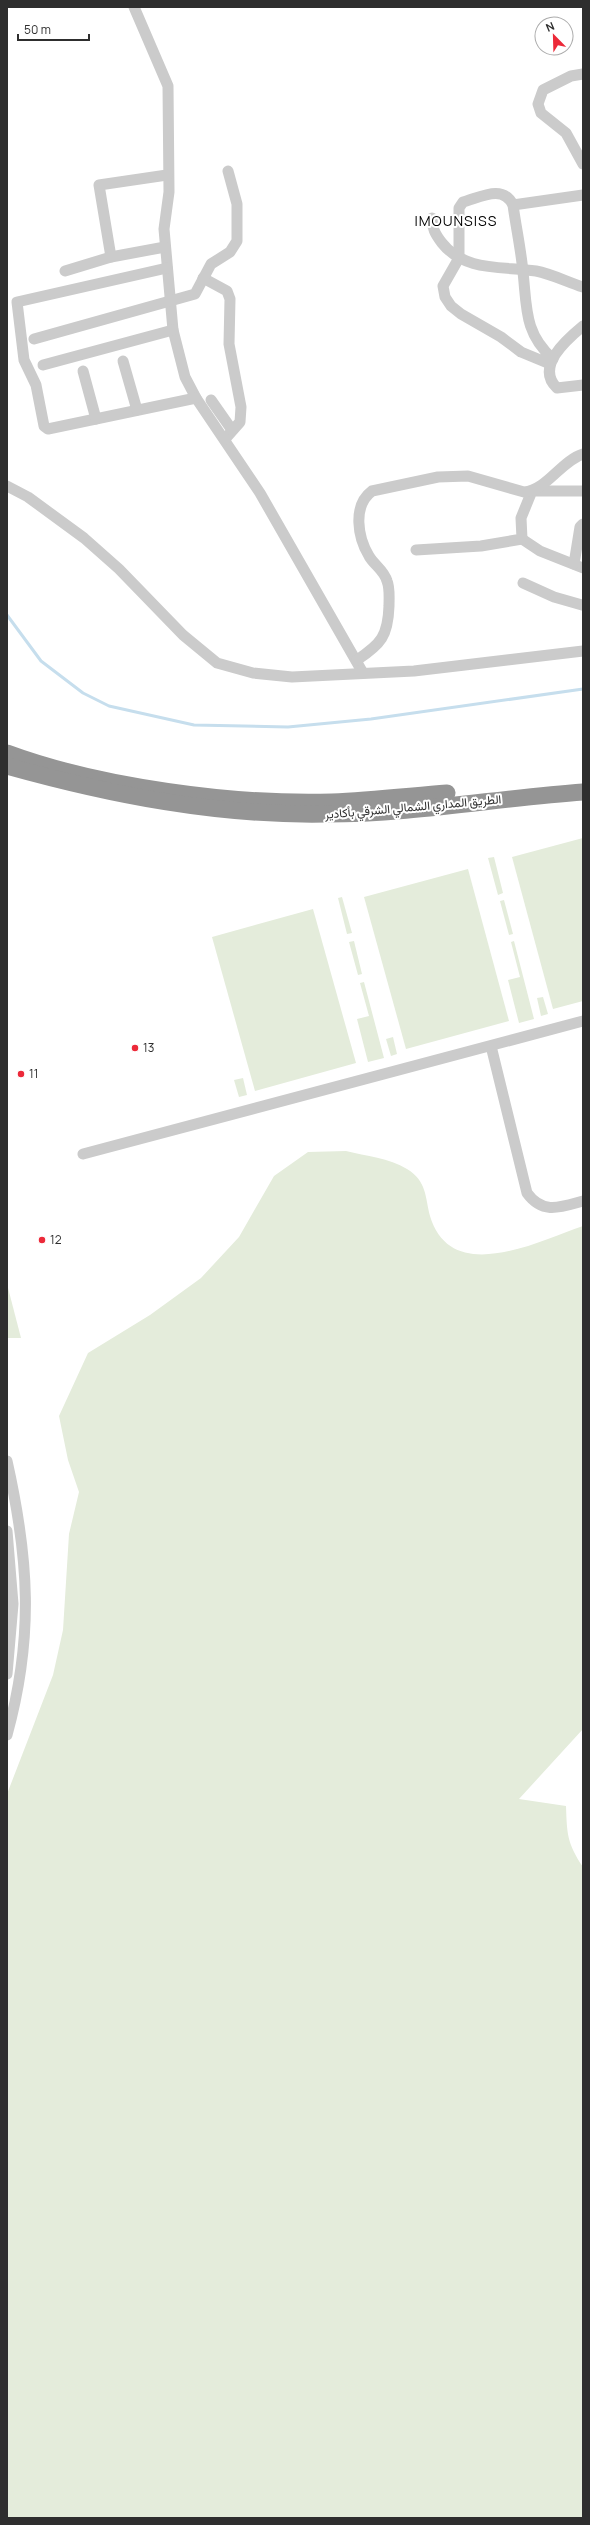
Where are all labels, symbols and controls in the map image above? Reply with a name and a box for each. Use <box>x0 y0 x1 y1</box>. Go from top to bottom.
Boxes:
scale bar <box>18 16 89 42</box>
north arrow <box>534 16 574 56</box>
text: N <box>543 18 557 35</box>
text: 50 m <box>24 21 51 38</box>
district label: IMOUNSISS <box>415 211 497 230</box>
street label: الطريق المداري الشمالي الشرقي بأكادير <box>323 790 502 825</box>
place label: 13 <box>143 1039 154 1056</box>
marker: 13 <box>130 1043 140 1053</box>
place label: 11 <box>29 1065 38 1082</box>
marker: 11 <box>16 1069 26 1079</box>
place label: 12 <box>50 1231 62 1248</box>
marker: 12 <box>37 1235 47 1245</box>

